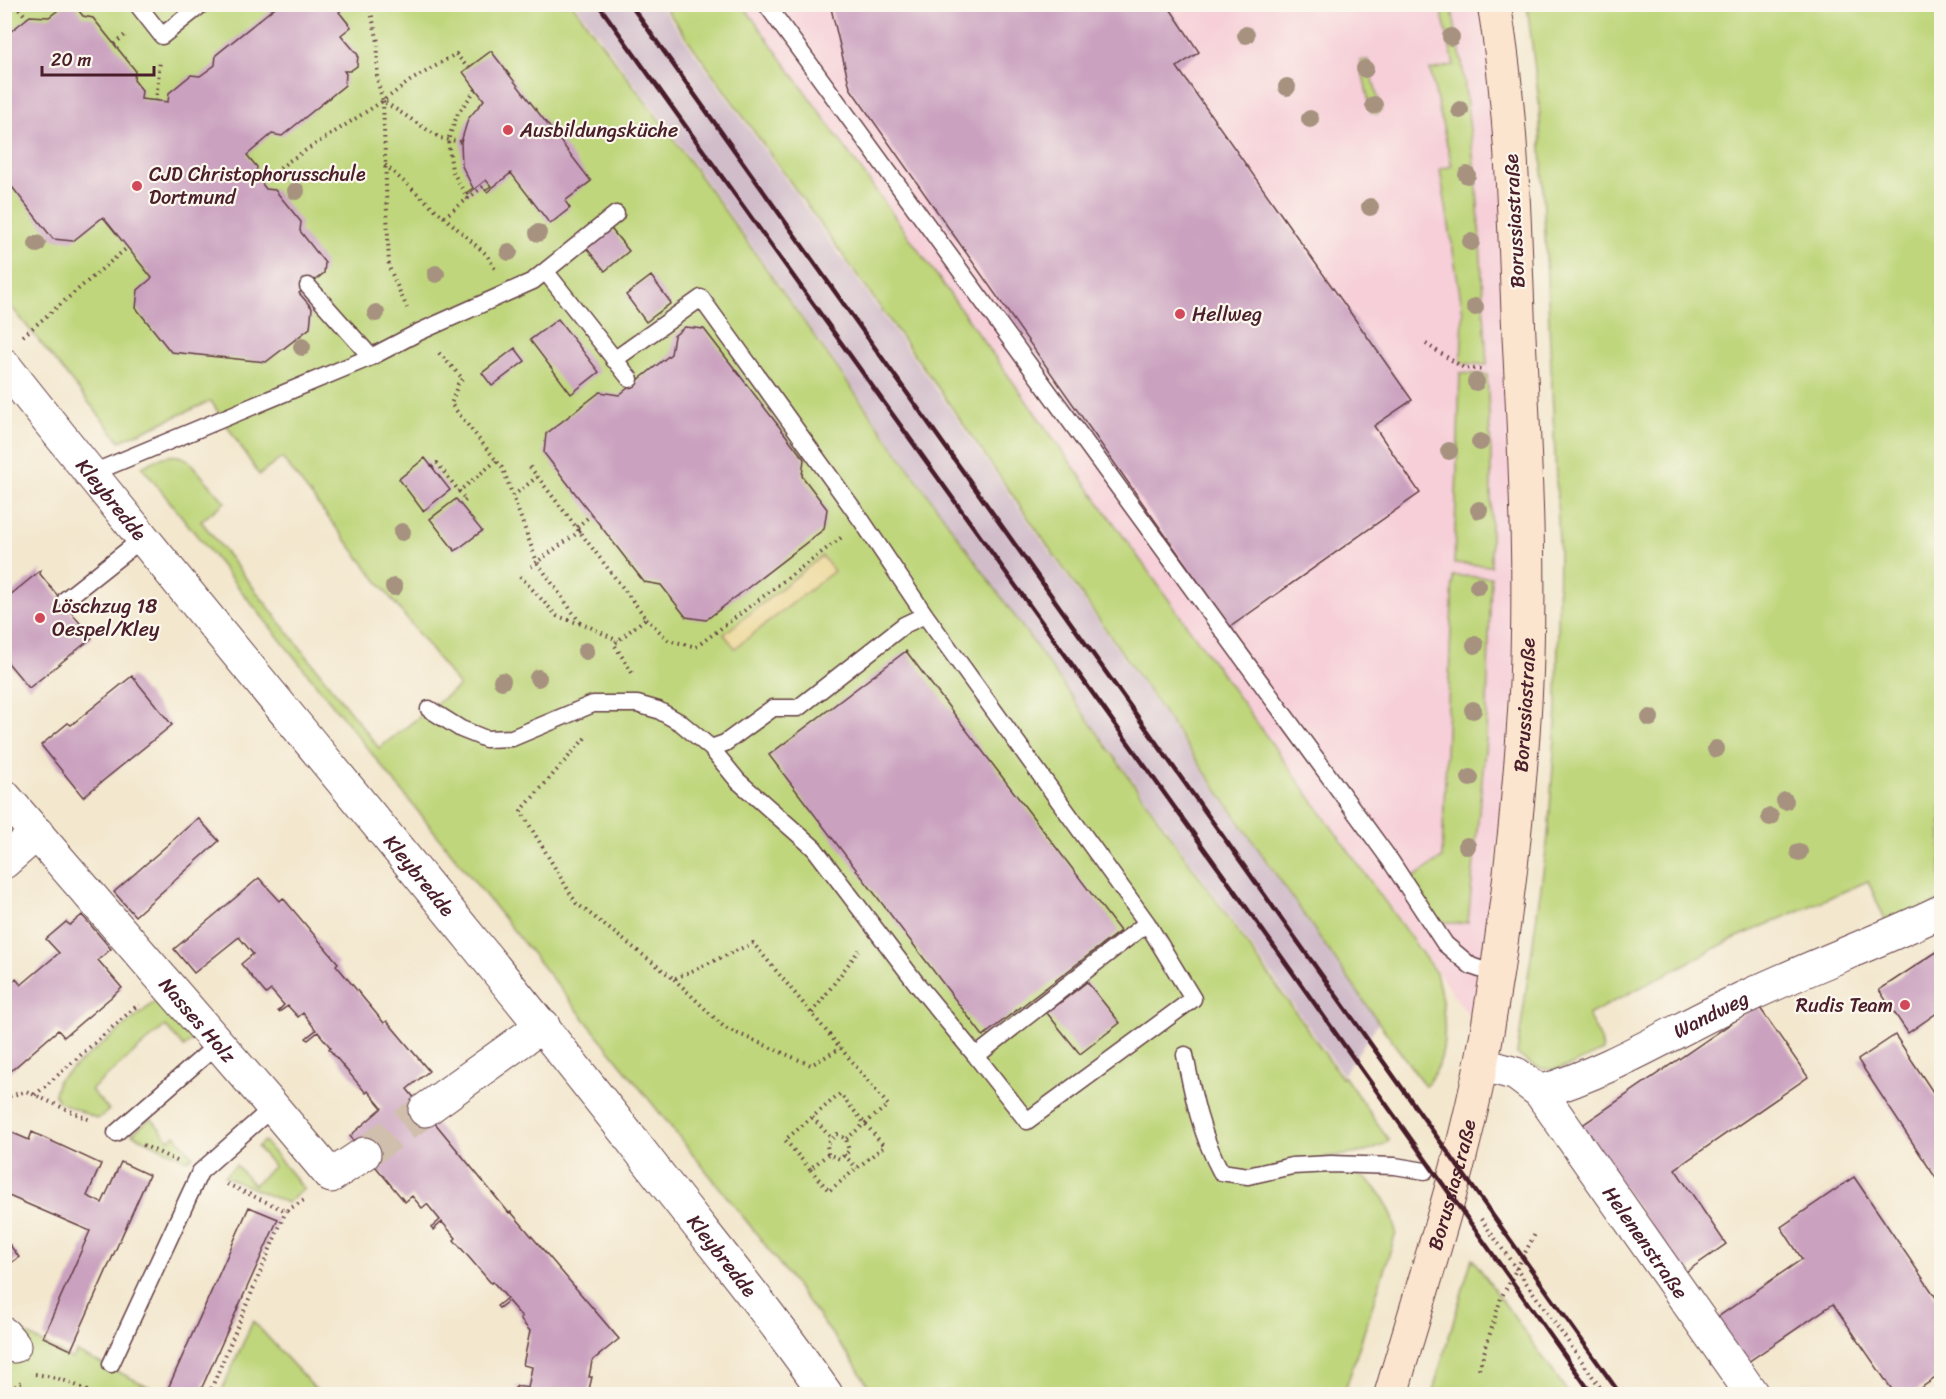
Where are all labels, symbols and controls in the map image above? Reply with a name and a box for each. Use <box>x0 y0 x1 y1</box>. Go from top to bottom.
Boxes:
scale bar <box>42 39 154 77</box>
text: 20 m <box>51 44 91 76</box>
place label: Ausbildungsküche <box>519 113 678 148</box>
marker: Ausbildungsküche <box>501 123 515 137</box>
street label: Borussiastraße <box>1493 153 1535 289</box>
place label: CJD Christophorusschule Dortmund <box>149 157 366 215</box>
marker: CJD Christophorusschule Dortmund <box>130 179 144 193</box>
place label: Hellweg <box>1192 297 1262 332</box>
marker: Hellweg <box>1173 307 1187 321</box>
street label: Kleybredde <box>66 450 156 549</box>
place label: Löschzug 18 Oespel/Kley <box>52 589 160 647</box>
marker: Löschzug 18 Oespel/Kley <box>33 611 47 625</box>
street label: Borussiastraße <box>1503 637 1545 774</box>
street label: Kleybredde <box>374 826 464 925</box>
street label: Nasses Holz <box>150 969 245 1072</box>
street label: Wandweg <box>1667 981 1755 1049</box>
place label: Rudis Team <box>1796 988 1893 1023</box>
marker: Rudis Team <box>1898 998 1912 1012</box>
street label: Borussiastraße <box>1418 1115 1487 1255</box>
street label: Helenenstraße <box>1593 1178 1697 1307</box>
street label: Kleybredde <box>678 1206 766 1306</box>

